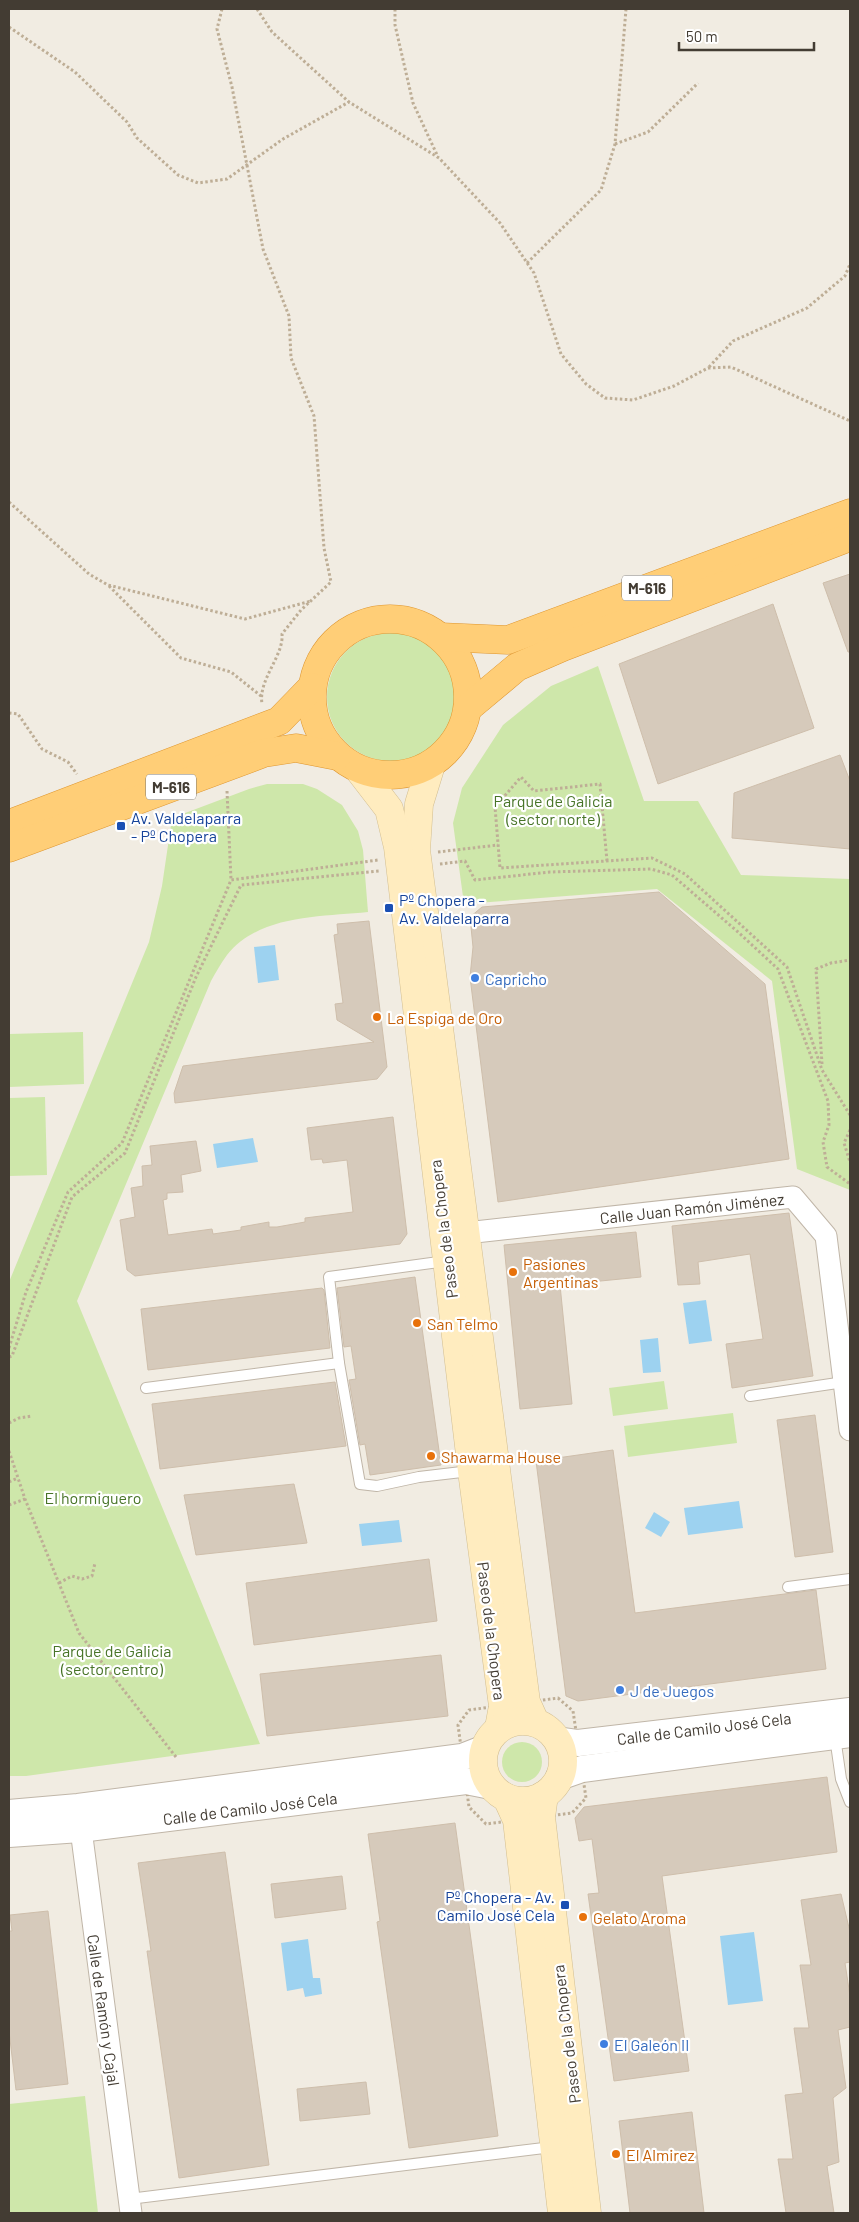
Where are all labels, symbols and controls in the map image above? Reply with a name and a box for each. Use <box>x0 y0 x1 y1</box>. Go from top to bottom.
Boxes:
scale bar <box>679 20 814 52</box>
text: 50 m <box>686 27 718 45</box>
road number: M-616 <box>622 576 672 600</box>
road number: M-616 <box>146 774 196 800</box>
park label: Parque de Galicia (sector norte) <box>493 791 613 828</box>
place label: Av. Valdelaparra - Pº Chopera <box>131 808 241 845</box>
marker: Av. Valdelaparra - Pº Chopera <box>115 820 127 832</box>
place label: Pº Chopera - Av. Valdelaparra <box>399 890 509 927</box>
marker: Pº Chopera - Av. Valdelaparra <box>383 902 395 914</box>
place label: Capricho <box>485 969 547 988</box>
marker: Capricho <box>469 972 481 984</box>
place label: La Espiga de Oro <box>387 1008 503 1027</box>
marker: La Espiga de Oro <box>371 1011 383 1023</box>
street label: Paseo de la Chopera <box>425 1159 461 1299</box>
street label: Calle Juan Ramón Jiménez <box>599 1189 785 1227</box>
place label: Pasiones Argentinas <box>523 1254 598 1291</box>
marker: Pasiones Argentinas <box>507 1266 519 1278</box>
place label: San Telmo <box>427 1314 498 1333</box>
marker: San Telmo <box>411 1317 423 1329</box>
place label: Shawarma House <box>441 1447 561 1466</box>
marker: Shawarma House <box>425 1450 437 1462</box>
park label: El hormiguero <box>44 1488 142 1507</box>
street label: Paseo de la Chopera <box>474 1561 510 1701</box>
park label: Parque de Galicia (sector centro) <box>52 1641 172 1678</box>
place label: J de Juegos <box>630 1681 714 1700</box>
marker: J de Juegos <box>614 1684 626 1696</box>
street label: Calle de Camilo José Cela <box>616 1708 792 1748</box>
street label: Calle de Camilo José Cela <box>162 1788 338 1828</box>
place label: Pº Chopera - Av. Camilo José Cela <box>437 1887 555 1924</box>
marker: Pº Chopera - Av. Camilo José Cela <box>559 1899 571 1911</box>
place label: Gelato Aroma <box>593 1908 686 1927</box>
marker: Gelato Aroma <box>577 1911 589 1923</box>
street label: Calle de Ramón y Cajal <box>84 1933 124 2087</box>
street label: Paseo de la Chopera <box>548 1964 584 2104</box>
place label: El Galeón II <box>614 2035 689 2054</box>
marker: El Galeón II <box>598 2038 610 2050</box>
place label: El Almirez <box>626 2145 695 2164</box>
marker: El Almirez <box>610 2148 622 2160</box>

